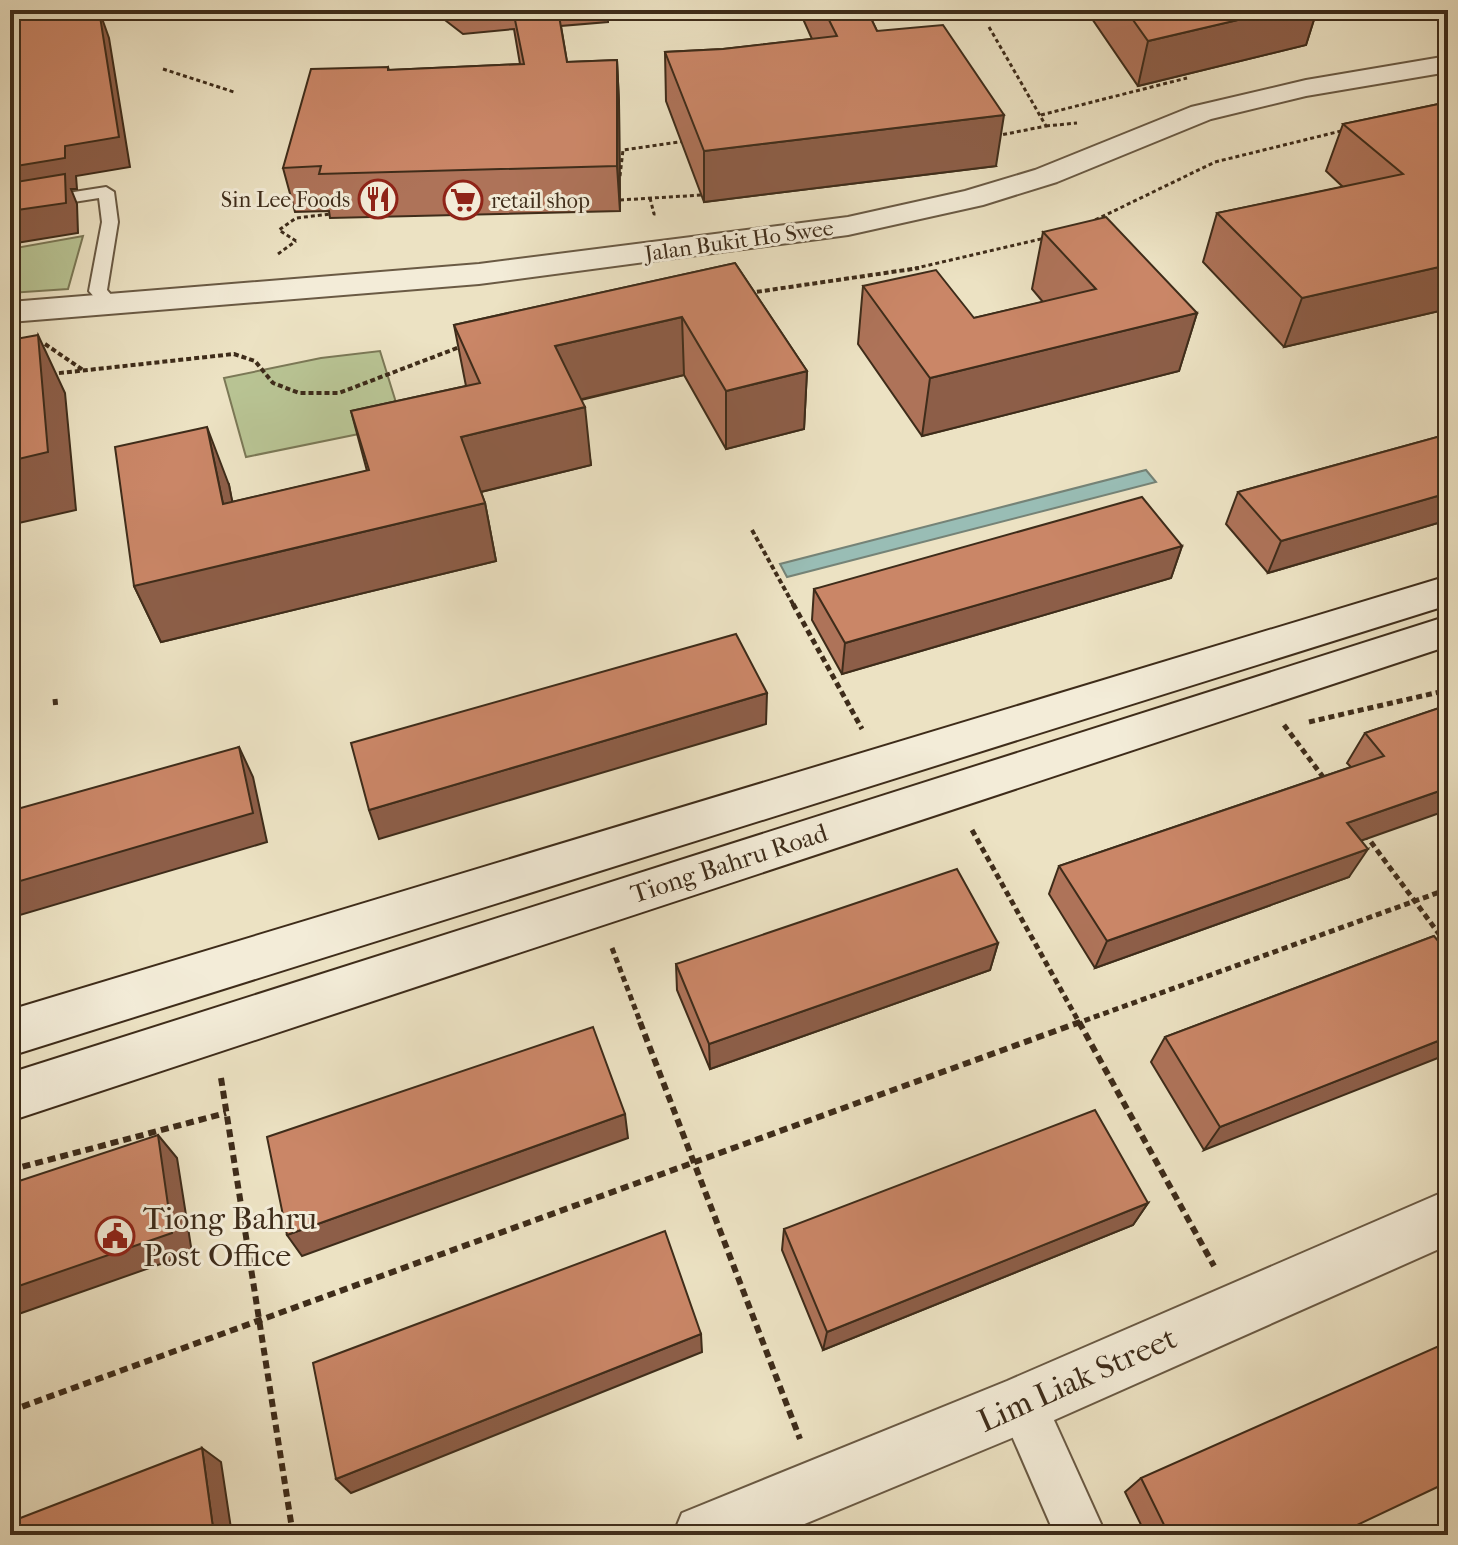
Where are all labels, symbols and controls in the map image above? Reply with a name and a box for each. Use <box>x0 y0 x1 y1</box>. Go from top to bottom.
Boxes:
restaurant icon: Sin Lee Foods <box>357 178 399 220</box>
supermarket icon: retail shop <box>442 179 484 221</box>
place label: Sin Lee Foods <box>221 187 350 213</box>
place label: retail shop <box>491 188 590 214</box>
street label: Jalan Bukit Ho Swee <box>641 215 835 267</box>
street label: Tiong Bahru Road <box>627 817 832 910</box>
place label: Tiong Bahru Post Office <box>143 1200 317 1274</box>
public building icon: Tiong Bahru Post Office <box>94 1215 136 1257</box>
street label: Lim Liak Street <box>972 1319 1183 1440</box>

